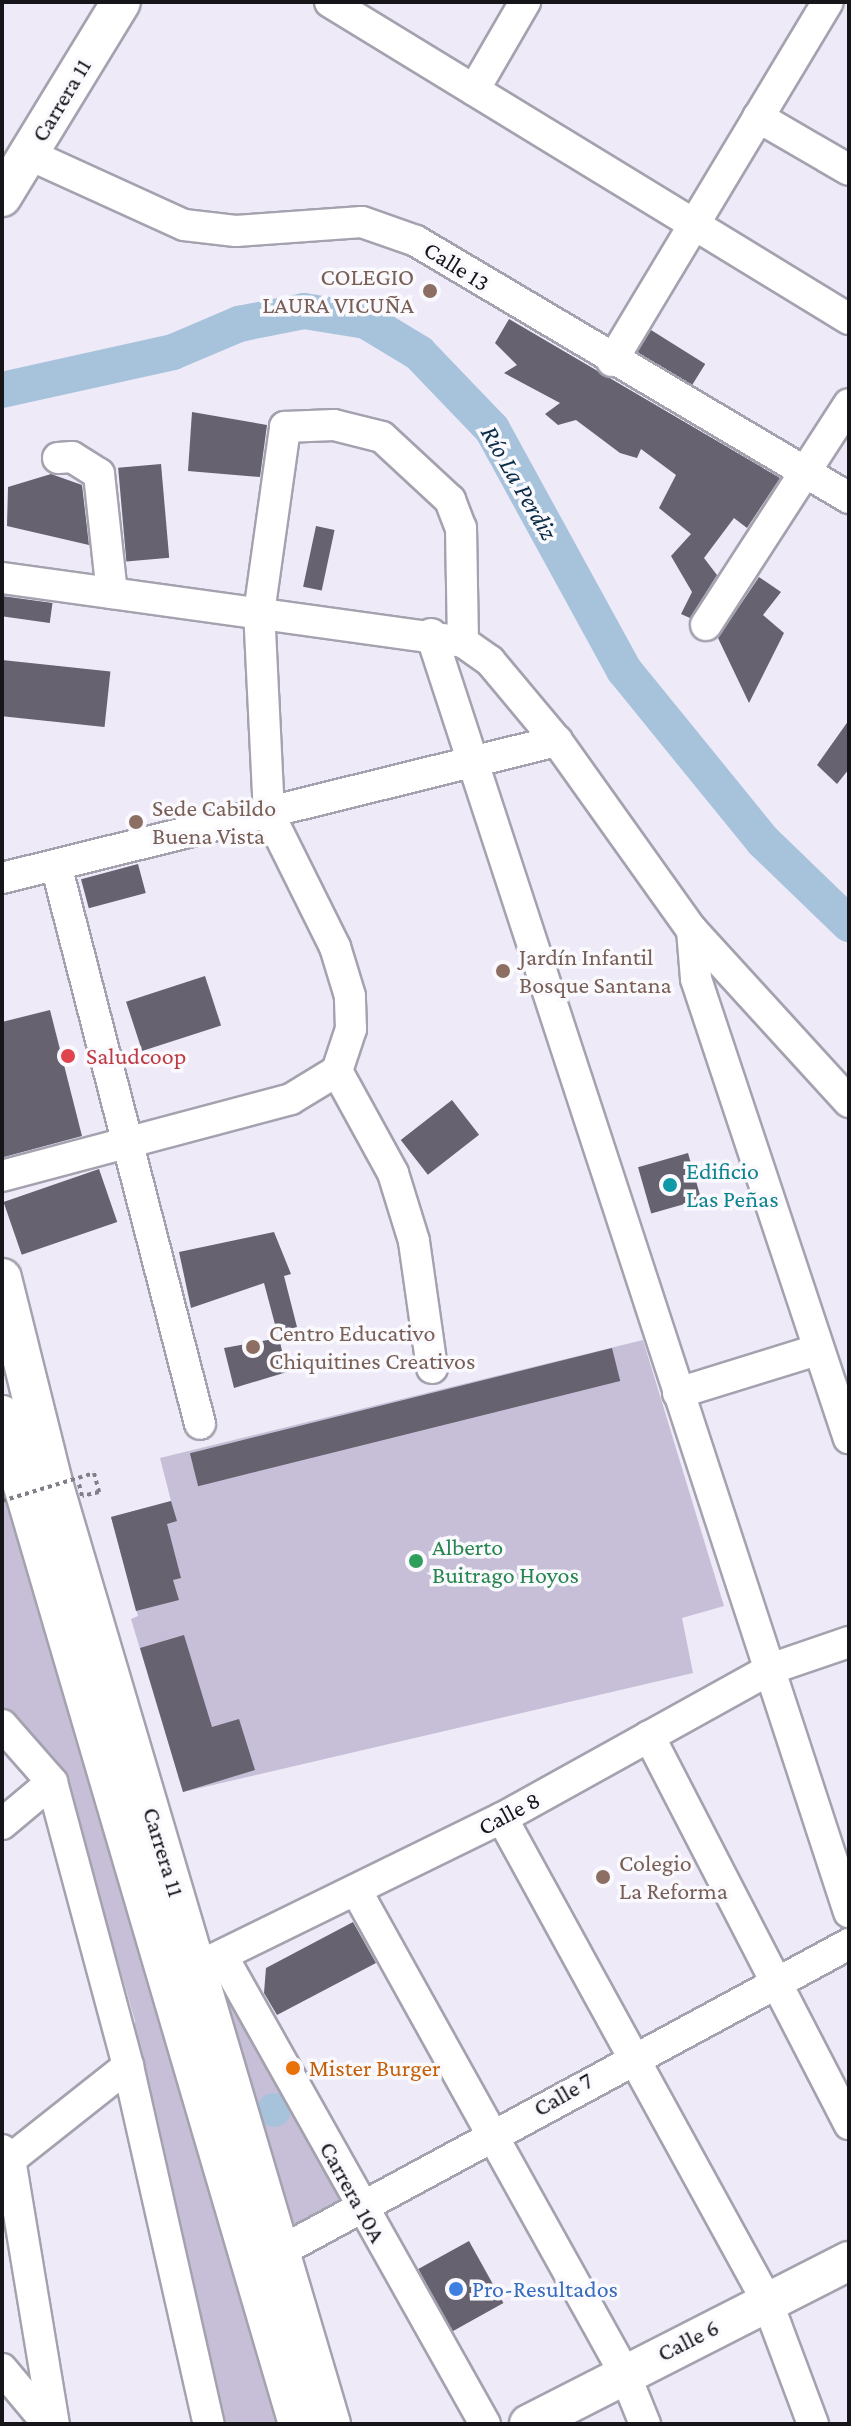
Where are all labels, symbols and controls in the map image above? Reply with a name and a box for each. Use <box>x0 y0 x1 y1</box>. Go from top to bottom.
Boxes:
street label: Carrera 11 <box>25 53 97 147</box>
street label: Calle 13 <box>419 235 495 297</box>
place label: COLEGIO LAURA VICUÑA <box>262 263 414 319</box>
marker: COLEGIO LAURA VICUÑA <box>421 282 439 300</box>
water label: Río La Perdiz <box>474 420 564 546</box>
place label: Sede Cabildo Buena Vista <box>152 794 276 850</box>
marker: Sede Cabildo Buena Vista <box>127 813 145 831</box>
place label: Jardín Infantil Bosque Santana <box>519 943 672 999</box>
marker: Jardín Infantil Bosque Santana <box>494 962 512 980</box>
place label: Saludcoop <box>86 1042 186 1070</box>
marker: Saludcoop <box>57 1045 79 1067</box>
place label: Edificio Las Peñas <box>686 1157 779 1213</box>
marker: Edificio Las Peñas <box>661 1176 679 1194</box>
place label: Centro Educativo Chiquitines Creativos <box>269 1319 475 1375</box>
marker: Centro Educativo Chiquitines Creativos <box>244 1338 262 1356</box>
place label: Alberto Buitrago Hoyos <box>432 1533 579 1589</box>
marker: Alberto Buitrago Hoyos <box>407 1552 425 1570</box>
street label: Calle 8 <box>473 1785 545 1841</box>
street label: Carrera 11 <box>137 1804 191 1900</box>
place label: Colegio La Reforma <box>619 1849 728 1905</box>
marker: Colegio La Reforma <box>594 1868 612 1886</box>
place label: Mister Burger <box>309 2054 441 2082</box>
marker: Mister Burger <box>284 2059 302 2077</box>
street label: Calle 7 <box>528 2066 598 2122</box>
street label: Carrera 10A <box>314 2136 392 2248</box>
place label: Pro-Resultados <box>472 2275 618 2303</box>
marker: Pro-Resultados <box>447 2280 465 2298</box>
street label: Calle 6 <box>653 2312 723 2368</box>

